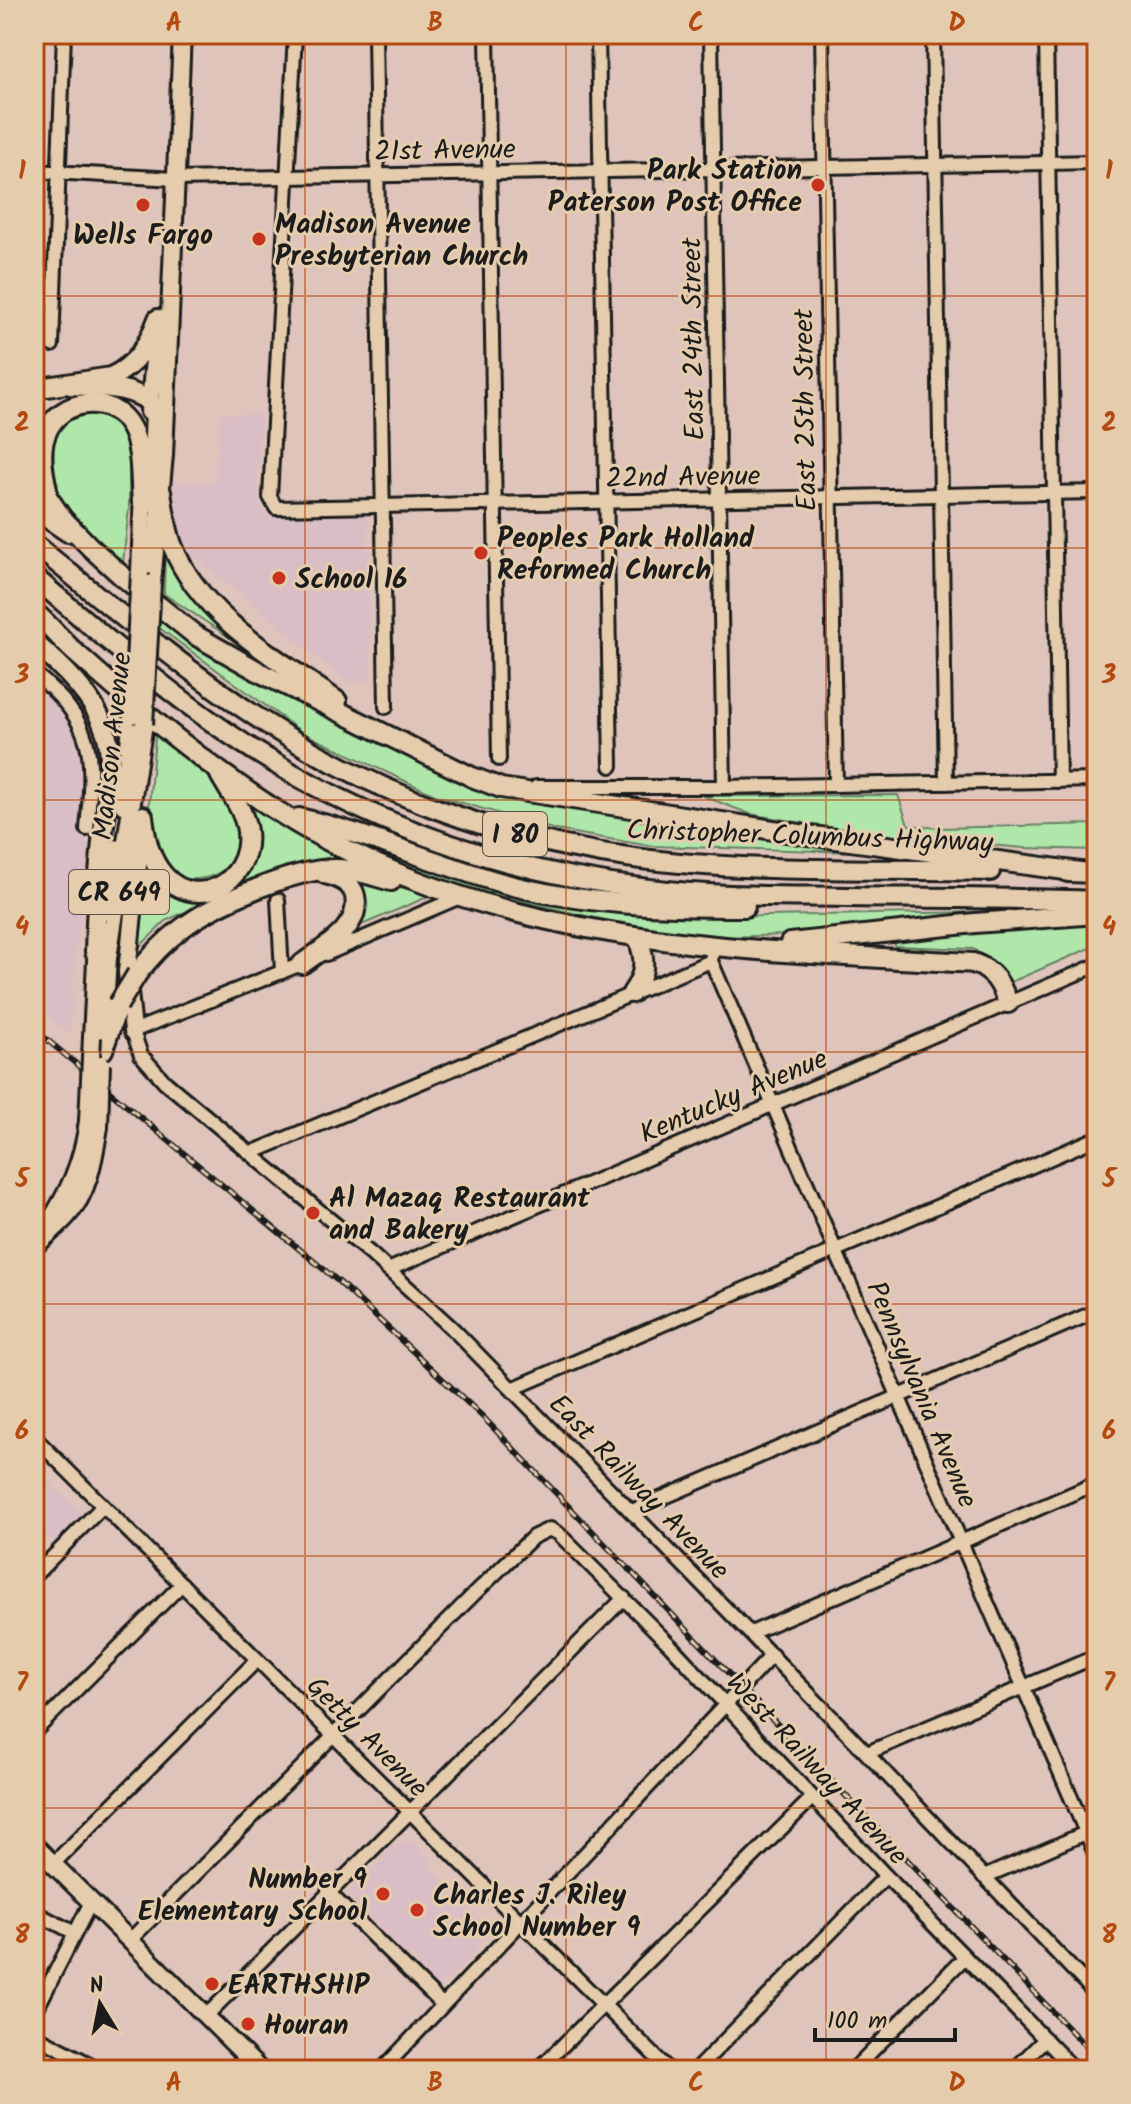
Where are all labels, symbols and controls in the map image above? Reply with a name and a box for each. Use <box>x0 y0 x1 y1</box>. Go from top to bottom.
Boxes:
text: A <box>166 3 182 45</box>
text: B <box>427 3 443 45</box>
text: C <box>688 3 704 45</box>
text: D <box>948 3 966 45</box>
street label: 21st Avenue <box>374 128 517 175</box>
place label: Park Station Paterson Post Office <box>548 149 802 226</box>
text: 1 <box>18 151 26 193</box>
text: 1 <box>1105 151 1113 193</box>
marker: Park Station Paterson Post Office <box>809 176 827 194</box>
marker: Wells Fargo <box>134 196 152 214</box>
place label: Madison Avenue Presbyterian Church <box>275 203 528 280</box>
place label: Wells Fargo <box>73 214 213 259</box>
marker: Madison Avenue Presbyterian Church <box>250 230 268 248</box>
street label: East 24th Street <box>670 236 719 441</box>
street label: East 25th Street <box>782 307 831 512</box>
text: 2 <box>14 403 30 445</box>
text: 2 <box>1101 403 1117 445</box>
street label: 22nd Avenue <box>605 455 761 502</box>
place label: Peoples Park Holland Reformed Church <box>497 517 755 594</box>
marker: Peoples Park Holland Reformed Church <box>472 544 490 562</box>
place label: School 16 <box>295 558 407 603</box>
marker: School 16 <box>270 569 288 587</box>
street label: Madison Avenue <box>81 650 146 843</box>
text: 3 <box>14 655 29 697</box>
text: 3 <box>1101 655 1116 697</box>
street label: Christopher Columbus Highway <box>626 809 995 866</box>
road number: I 80 <box>483 812 547 856</box>
road number: CR 649 <box>69 870 169 914</box>
text: 4 <box>15 907 29 949</box>
text: 4 <box>1102 907 1116 949</box>
street label: Kentucky Avenue <box>633 1037 836 1157</box>
text: 5 <box>14 1159 30 1201</box>
text: 5 <box>1101 1159 1117 1201</box>
place label: Al Mazaq Restaurant and Bakery <box>329 1177 590 1254</box>
marker: Al Mazaq Restaurant and Bakery <box>304 1204 322 1222</box>
street label: Pennsylvania Avenue <box>853 1274 989 1516</box>
street label: East Railway Avenue <box>537 1384 740 1592</box>
text: 6 <box>15 1411 29 1453</box>
text: 6 <box>1102 1411 1116 1453</box>
text: 7 <box>16 1663 29 1705</box>
street label: West Railway Avenue <box>714 1663 918 1877</box>
text: 7 <box>1103 1663 1116 1705</box>
street label: Getty Avenue <box>294 1666 438 1810</box>
place label: Number 9 Elementary School <box>138 1858 368 1935</box>
place label: Charles J. Riley School Number 9 <box>433 1874 641 1951</box>
marker: Number 9 Elementary School <box>374 1885 392 1903</box>
marker: Charles J. Riley School Number 9 <box>408 1901 426 1919</box>
text: 8 <box>14 1915 30 1957</box>
text: 8 <box>1101 1915 1117 1957</box>
north arrow <box>60 1964 140 2044</box>
place label: EARTHSHIP <box>228 1964 371 2009</box>
text: N <box>87 1968 107 2005</box>
marker: EARTHSHIP <box>203 1975 221 1993</box>
scale bar <box>815 1992 955 2042</box>
text: 100 m <box>827 2002 887 2041</box>
place label: Houran <box>264 2004 349 2049</box>
marker: Houran <box>239 2015 257 2033</box>
text: A <box>166 2063 182 2104</box>
text: B <box>427 2063 443 2104</box>
text: C <box>688 2063 704 2104</box>
text: D <box>948 2063 966 2104</box>

